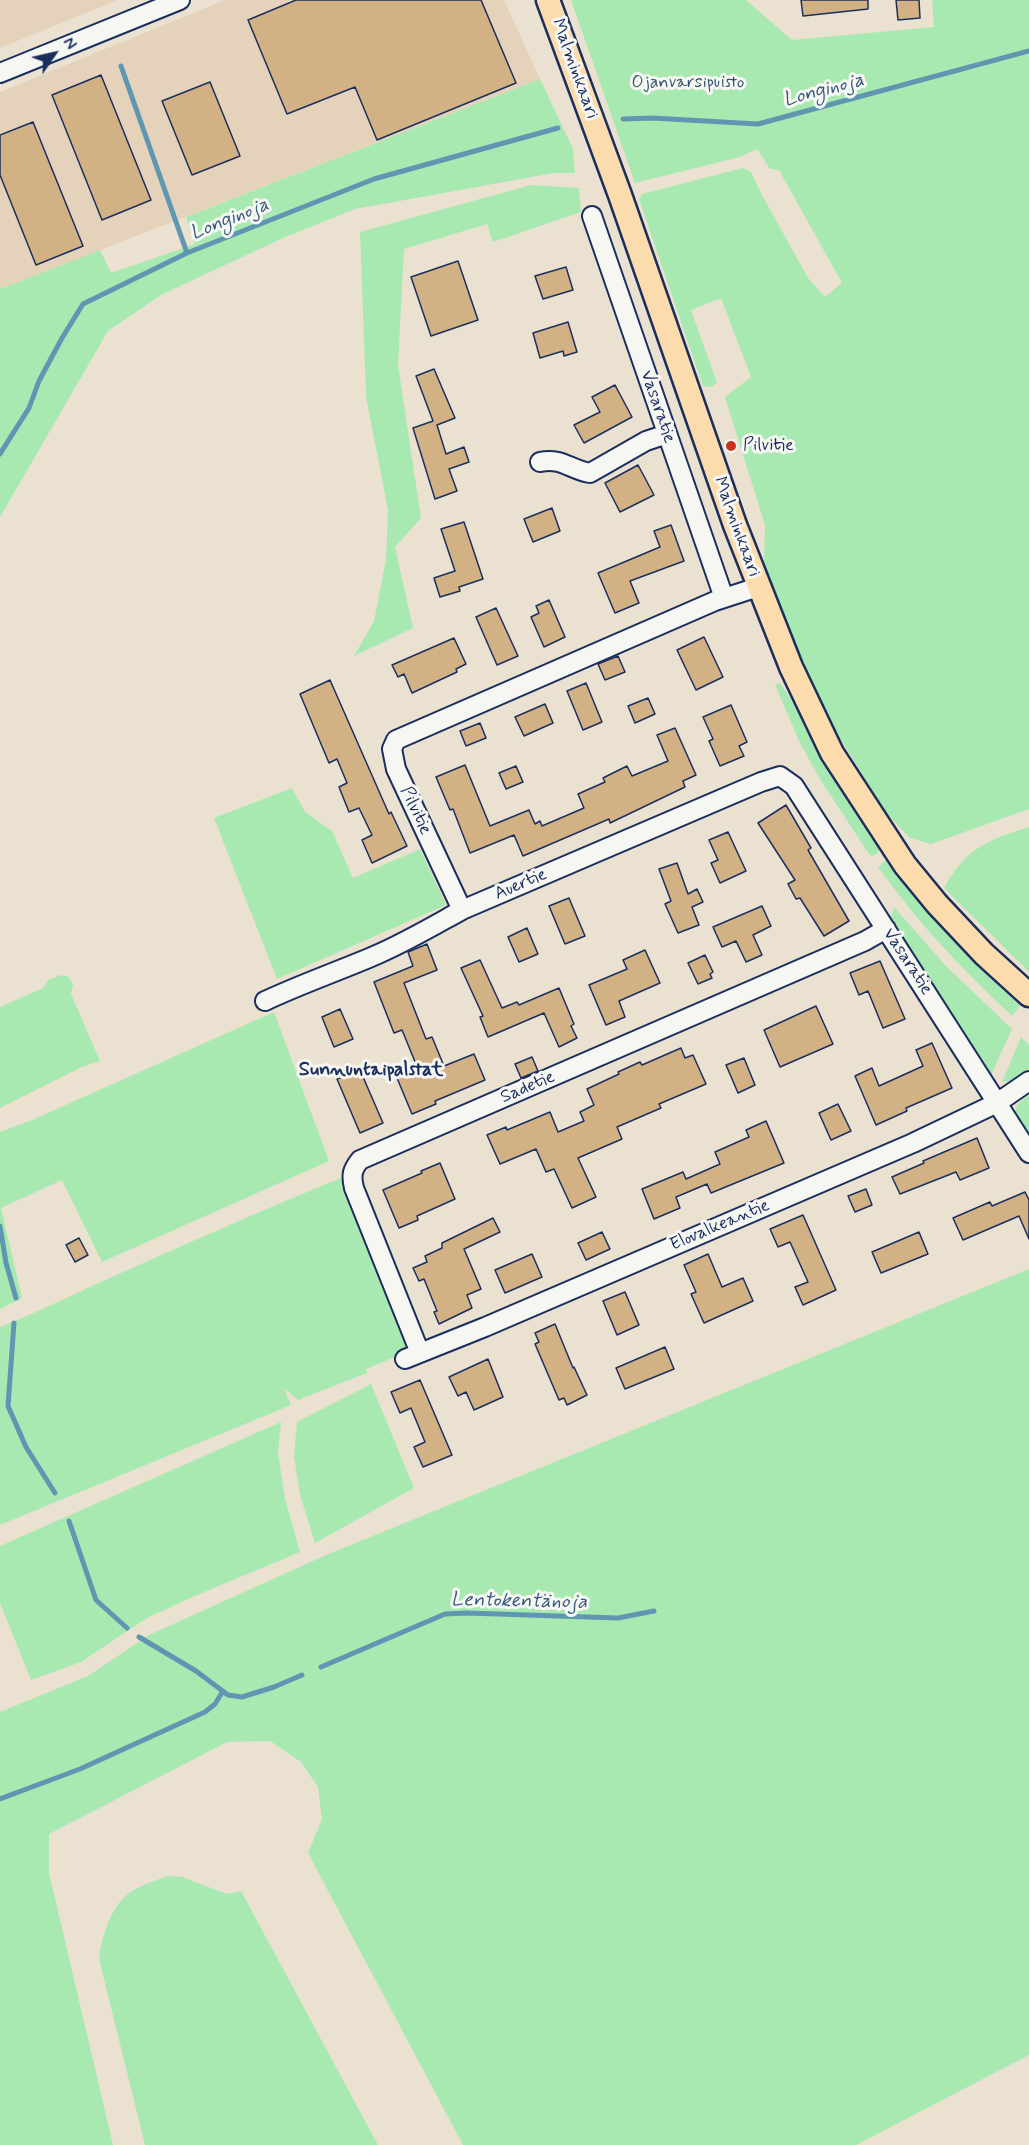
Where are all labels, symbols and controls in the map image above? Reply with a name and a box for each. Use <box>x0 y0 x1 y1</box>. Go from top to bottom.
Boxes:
street label: Malminkaari <box>546 16 602 122</box>
north arrow <box>24 24 84 84</box>
text: N <box>58 33 81 54</box>
water label: Longinoja <box>781 69 867 113</box>
park label: Ojanvarsipuisto <box>632 72 744 94</box>
water label: Longinoja <box>187 193 273 247</box>
street label: Vasaratie <box>635 368 679 446</box>
place label: Pilvitie <box>743 435 794 457</box>
marker: Pilvitie <box>724 439 738 453</box>
street label: Malminkaari <box>708 474 764 580</box>
street label: Pilvitie <box>394 783 436 839</box>
street label: Auertie <box>492 864 550 906</box>
street label: Vasaratie <box>877 925 937 999</box>
district label: Sunnuntaipalstat <box>299 1059 443 1083</box>
street label: Sadetie <box>498 1067 558 1109</box>
street label: Elovalkeantie <box>667 1195 773 1257</box>
water label: Lentokentänoja <box>451 1589 587 1615</box>

